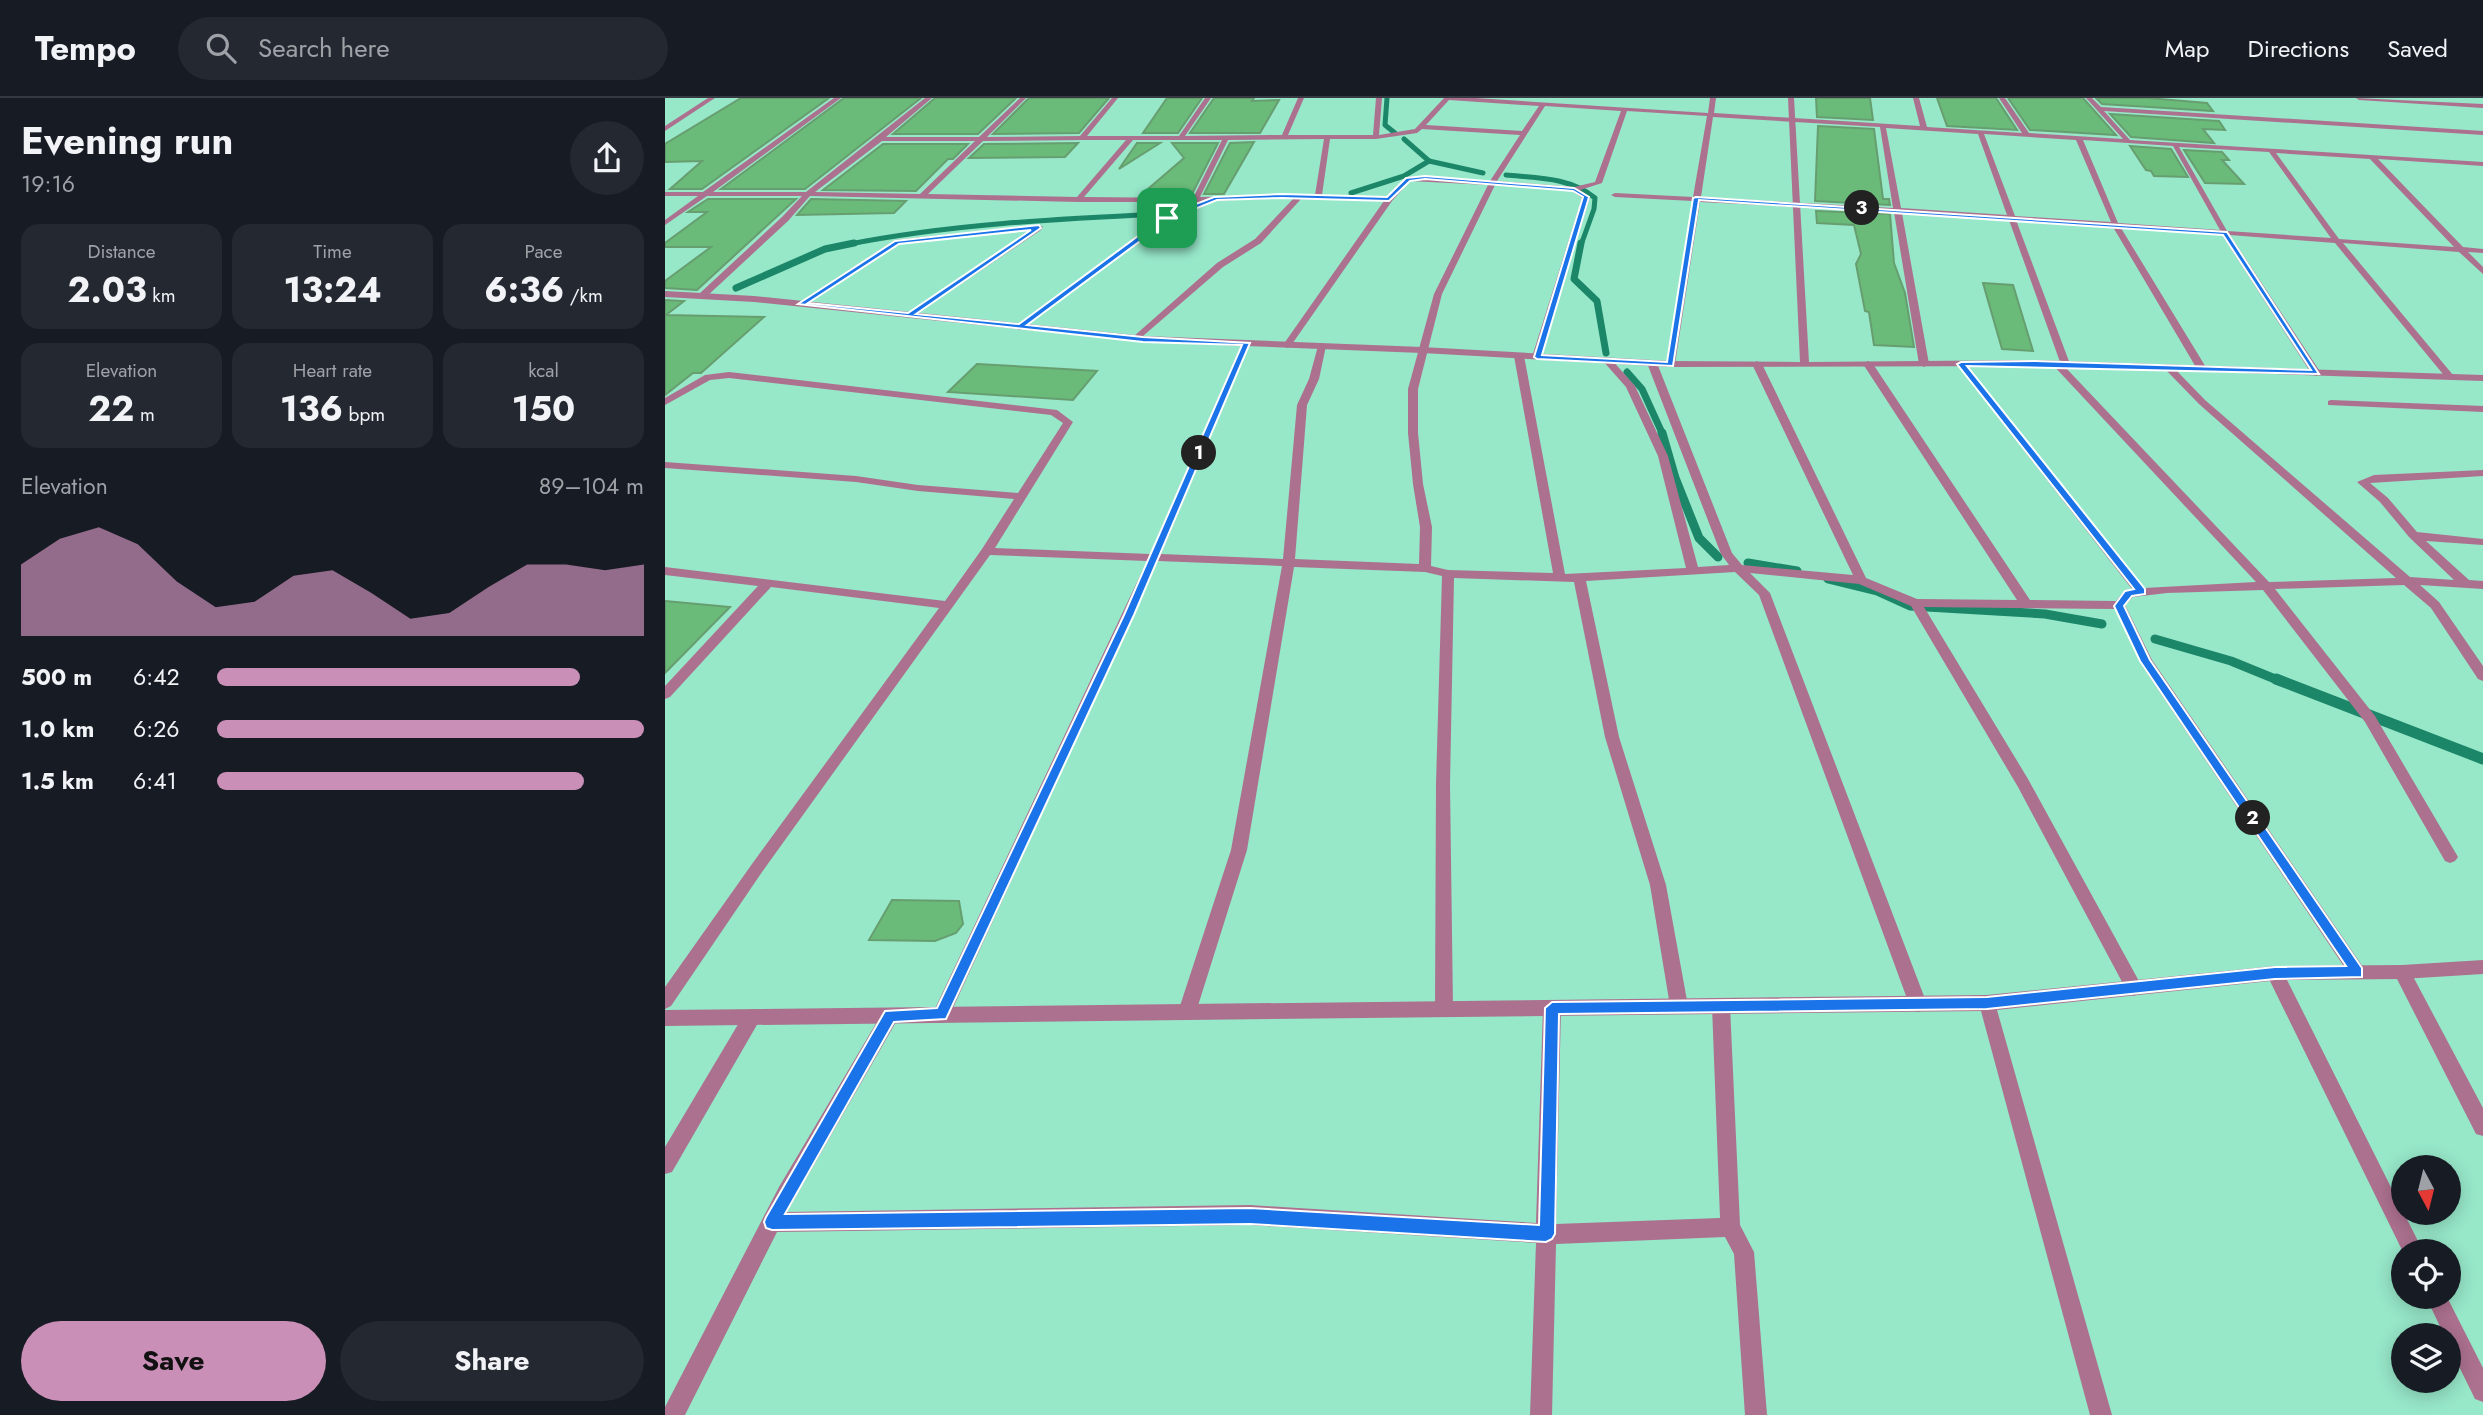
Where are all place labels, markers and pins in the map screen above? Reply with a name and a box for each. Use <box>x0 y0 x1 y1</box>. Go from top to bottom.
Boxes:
pin <box>1137 188 1197 248</box>
pin: 3 <box>1845 190 1879 226</box>
pin: 1 <box>1181 436 1217 470</box>
pin: 2 <box>2235 800 2271 836</box>

